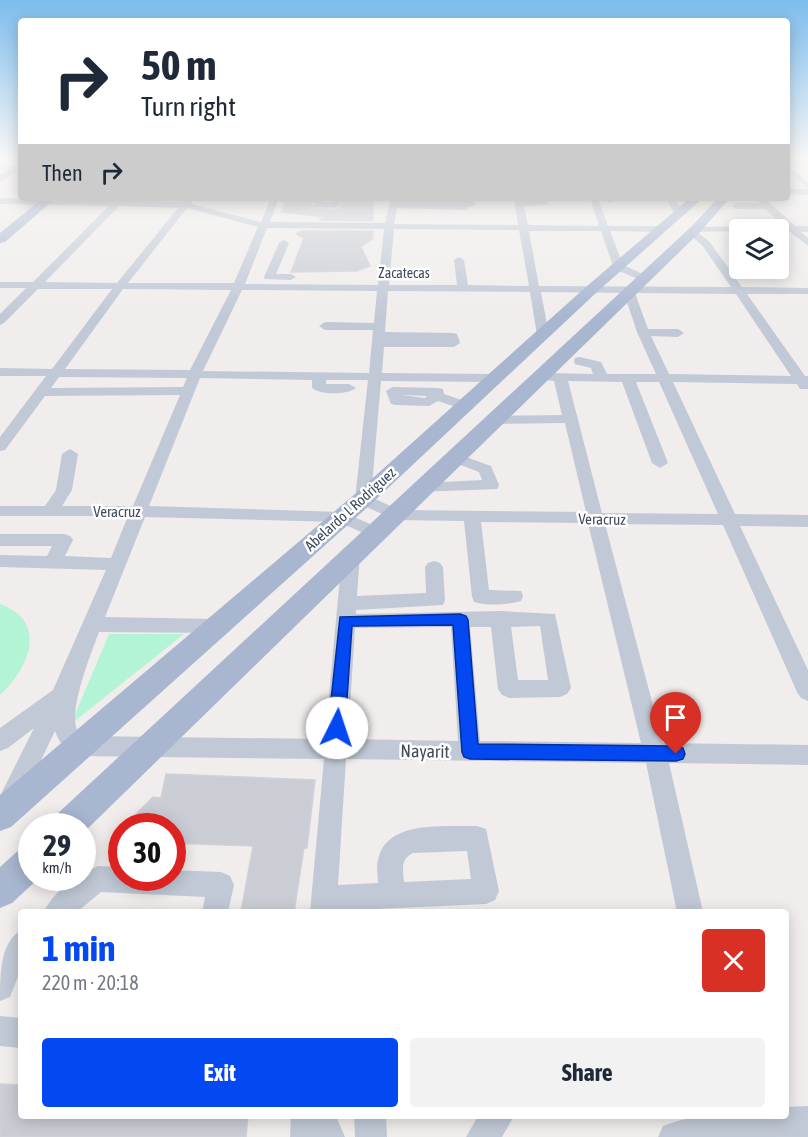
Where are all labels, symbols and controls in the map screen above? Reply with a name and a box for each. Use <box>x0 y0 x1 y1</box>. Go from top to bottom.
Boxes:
text: 50 m <box>141 41 216 89</box>
icon: right <box>42 42 120 120</box>
text: Turn right <box>141 91 236 122</box>
icon: right <box>95 156 128 189</box>
text: Then <box>42 160 83 186</box>
map controls <box>729 219 789 279</box>
button: layers <box>729 219 789 279</box>
street label: Zacatecas <box>378 265 430 281</box>
street label: Abelardo L Rodriguez <box>301 463 399 554</box>
street label: Veracruz <box>93 503 141 520</box>
street label: Veracruz <box>578 510 626 528</box>
pin <box>650 692 701 754</box>
position arrow <box>305 696 369 760</box>
icon: arrive <box>659 701 692 734</box>
street label: Nayarit <box>400 740 450 762</box>
speed limit sign: 30 <box>108 813 186 891</box>
text: 29 <box>43 828 71 862</box>
text: km/h <box>42 859 72 876</box>
text: 1 min <box>42 927 116 969</box>
button: close <box>702 929 765 992</box>
text: 220 m · 20:18 <box>42 971 139 994</box>
button: Exit <box>42 1038 398 1107</box>
button: Share <box>410 1038 765 1107</box>

